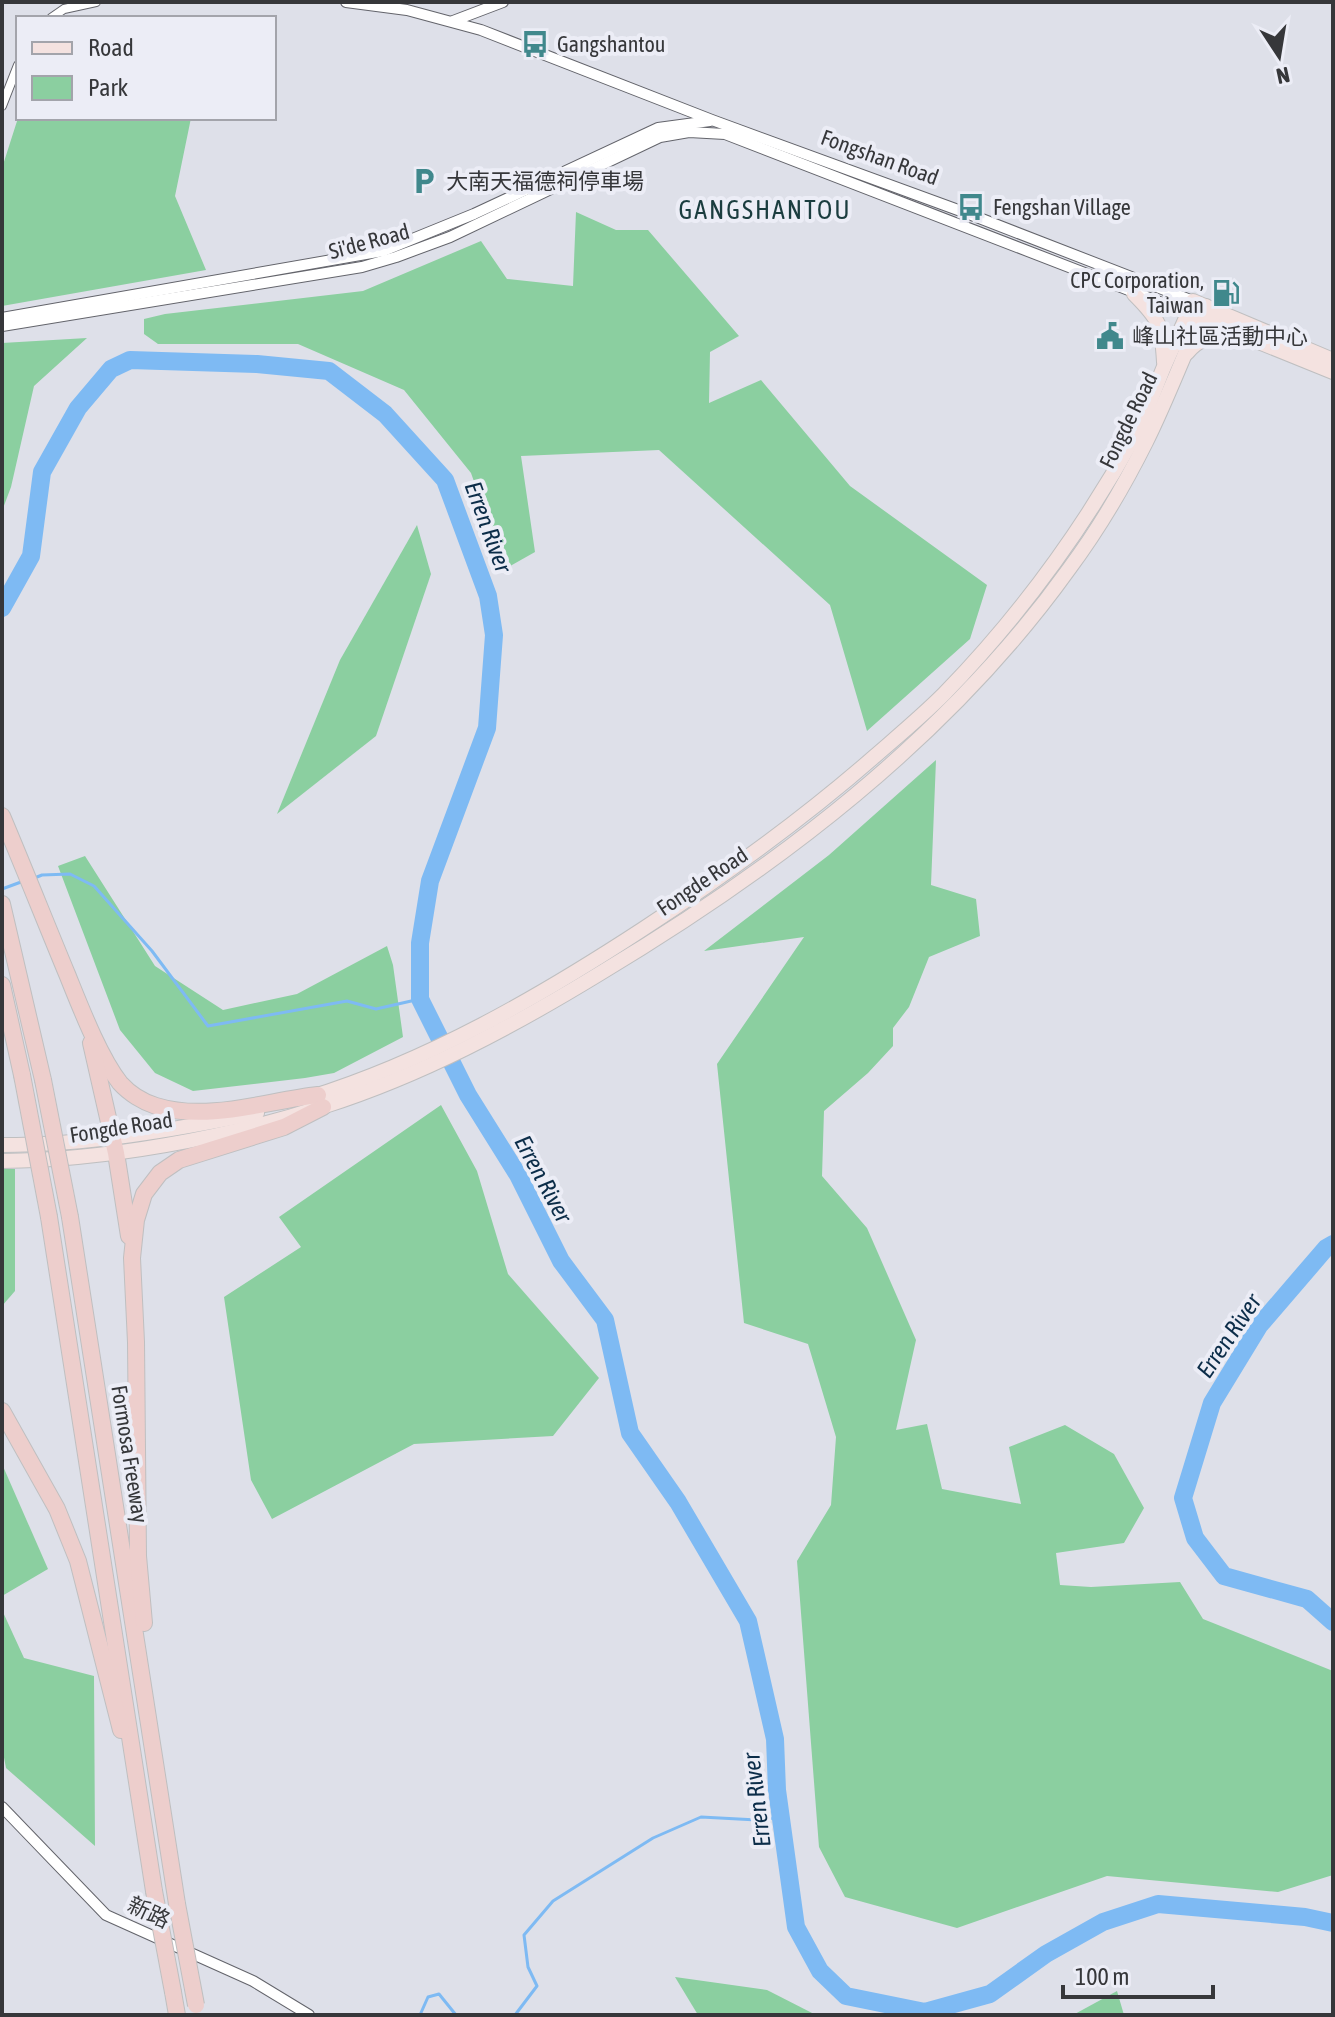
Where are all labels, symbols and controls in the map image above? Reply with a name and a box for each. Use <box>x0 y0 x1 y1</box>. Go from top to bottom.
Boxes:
legend <box>16 16 276 120</box>
north arrow <box>1239 16 1319 96</box>
bus stop icon: Gangshantou <box>520 29 550 59</box>
place label: Gangshantou <box>557 31 665 57</box>
text: Road <box>88 34 134 61</box>
text: N <box>1274 61 1292 90</box>
text: Park <box>88 74 129 101</box>
street label: Fongshan Road <box>818 124 942 190</box>
parking icon: 大南天福德祠停車場 <box>409 166 439 196</box>
place label: 大南天福德祠停車場 <box>446 168 644 194</box>
bus stop icon: Fengshan Village <box>956 192 986 222</box>
place label: Fengshan Village <box>993 194 1131 220</box>
district label: GANGSHANTOU <box>678 195 852 225</box>
street label: Si'de Road <box>326 218 412 264</box>
place label: CPC Corporation, Taiwan <box>1070 267 1204 318</box>
fuel station icon: CPC Corporation, Taiwan <box>1211 278 1241 308</box>
public building icon: 峰山社區活動中心 <box>1095 321 1125 351</box>
place label: 峰山社區活動中心 <box>1132 323 1308 349</box>
street label: Fongde Road <box>1094 368 1162 472</box>
water label: Erren River <box>460 478 518 577</box>
street label: Fongde Road <box>652 841 752 921</box>
street label: Fongde Road <box>68 1106 174 1148</box>
water label: Erren River <box>509 1131 578 1228</box>
water label: Erren River <box>1191 1288 1267 1382</box>
street label: Formosa Freeway <box>106 1383 154 1525</box>
water label: Erren River <box>737 1751 776 1849</box>
street label: 新路 <box>124 1891 174 1933</box>
scale bar <box>1063 1949 1213 1999</box>
text: 100 m <box>1075 1963 1129 1990</box>

